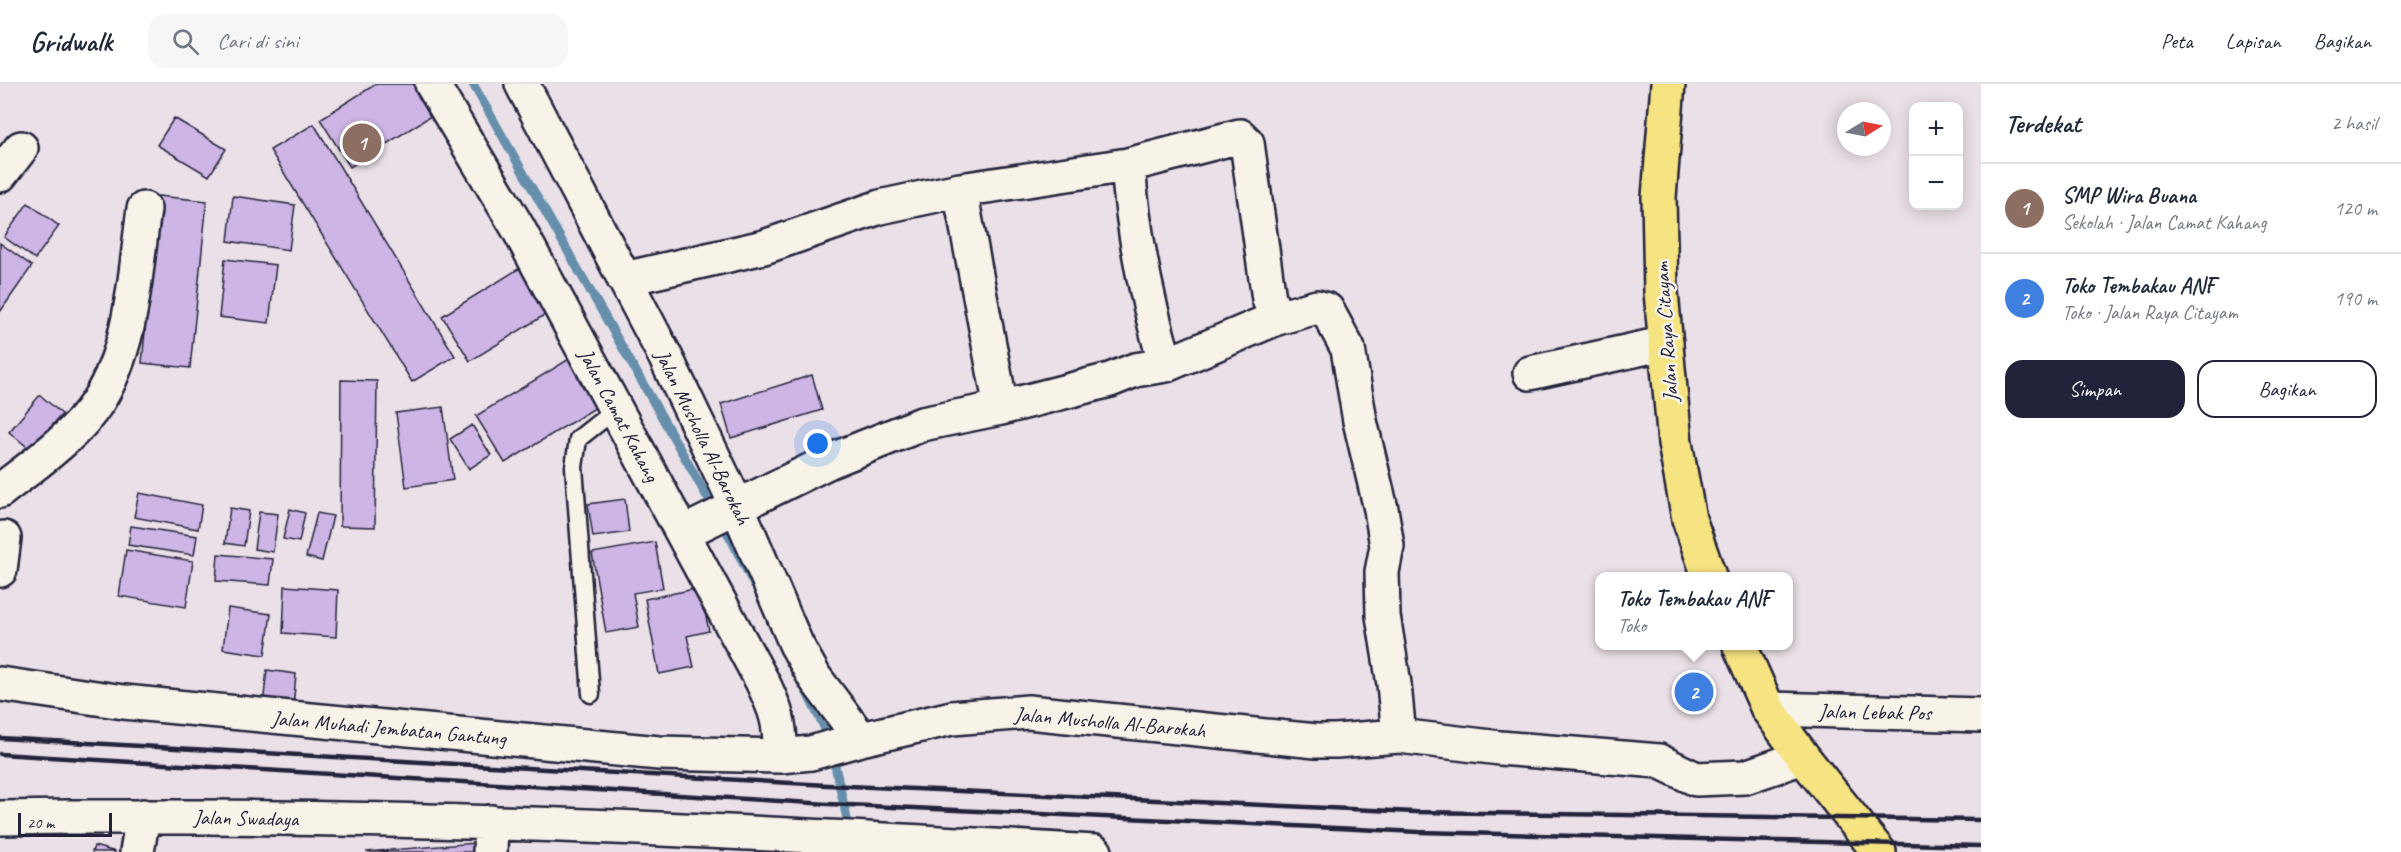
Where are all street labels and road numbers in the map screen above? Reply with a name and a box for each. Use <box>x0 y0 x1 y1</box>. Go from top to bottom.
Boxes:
street label: Jalan Raya Citayam <box>1648 260 1684 404</box>
street label: Jalan Camat Kahang <box>572 343 666 488</box>
street label: Jalan Musholla Al-Barokah <box>649 344 757 529</box>
street label: Jalan Lebak Pos <box>1817 698 1933 726</box>
street label: Jalan Musholla Al-Barokah <box>1012 701 1207 743</box>
street label: Jalan Muhadi Jembatan Gantung <box>270 705 509 751</box>
street label: Jalan Swadaya <box>192 804 300 832</box>

